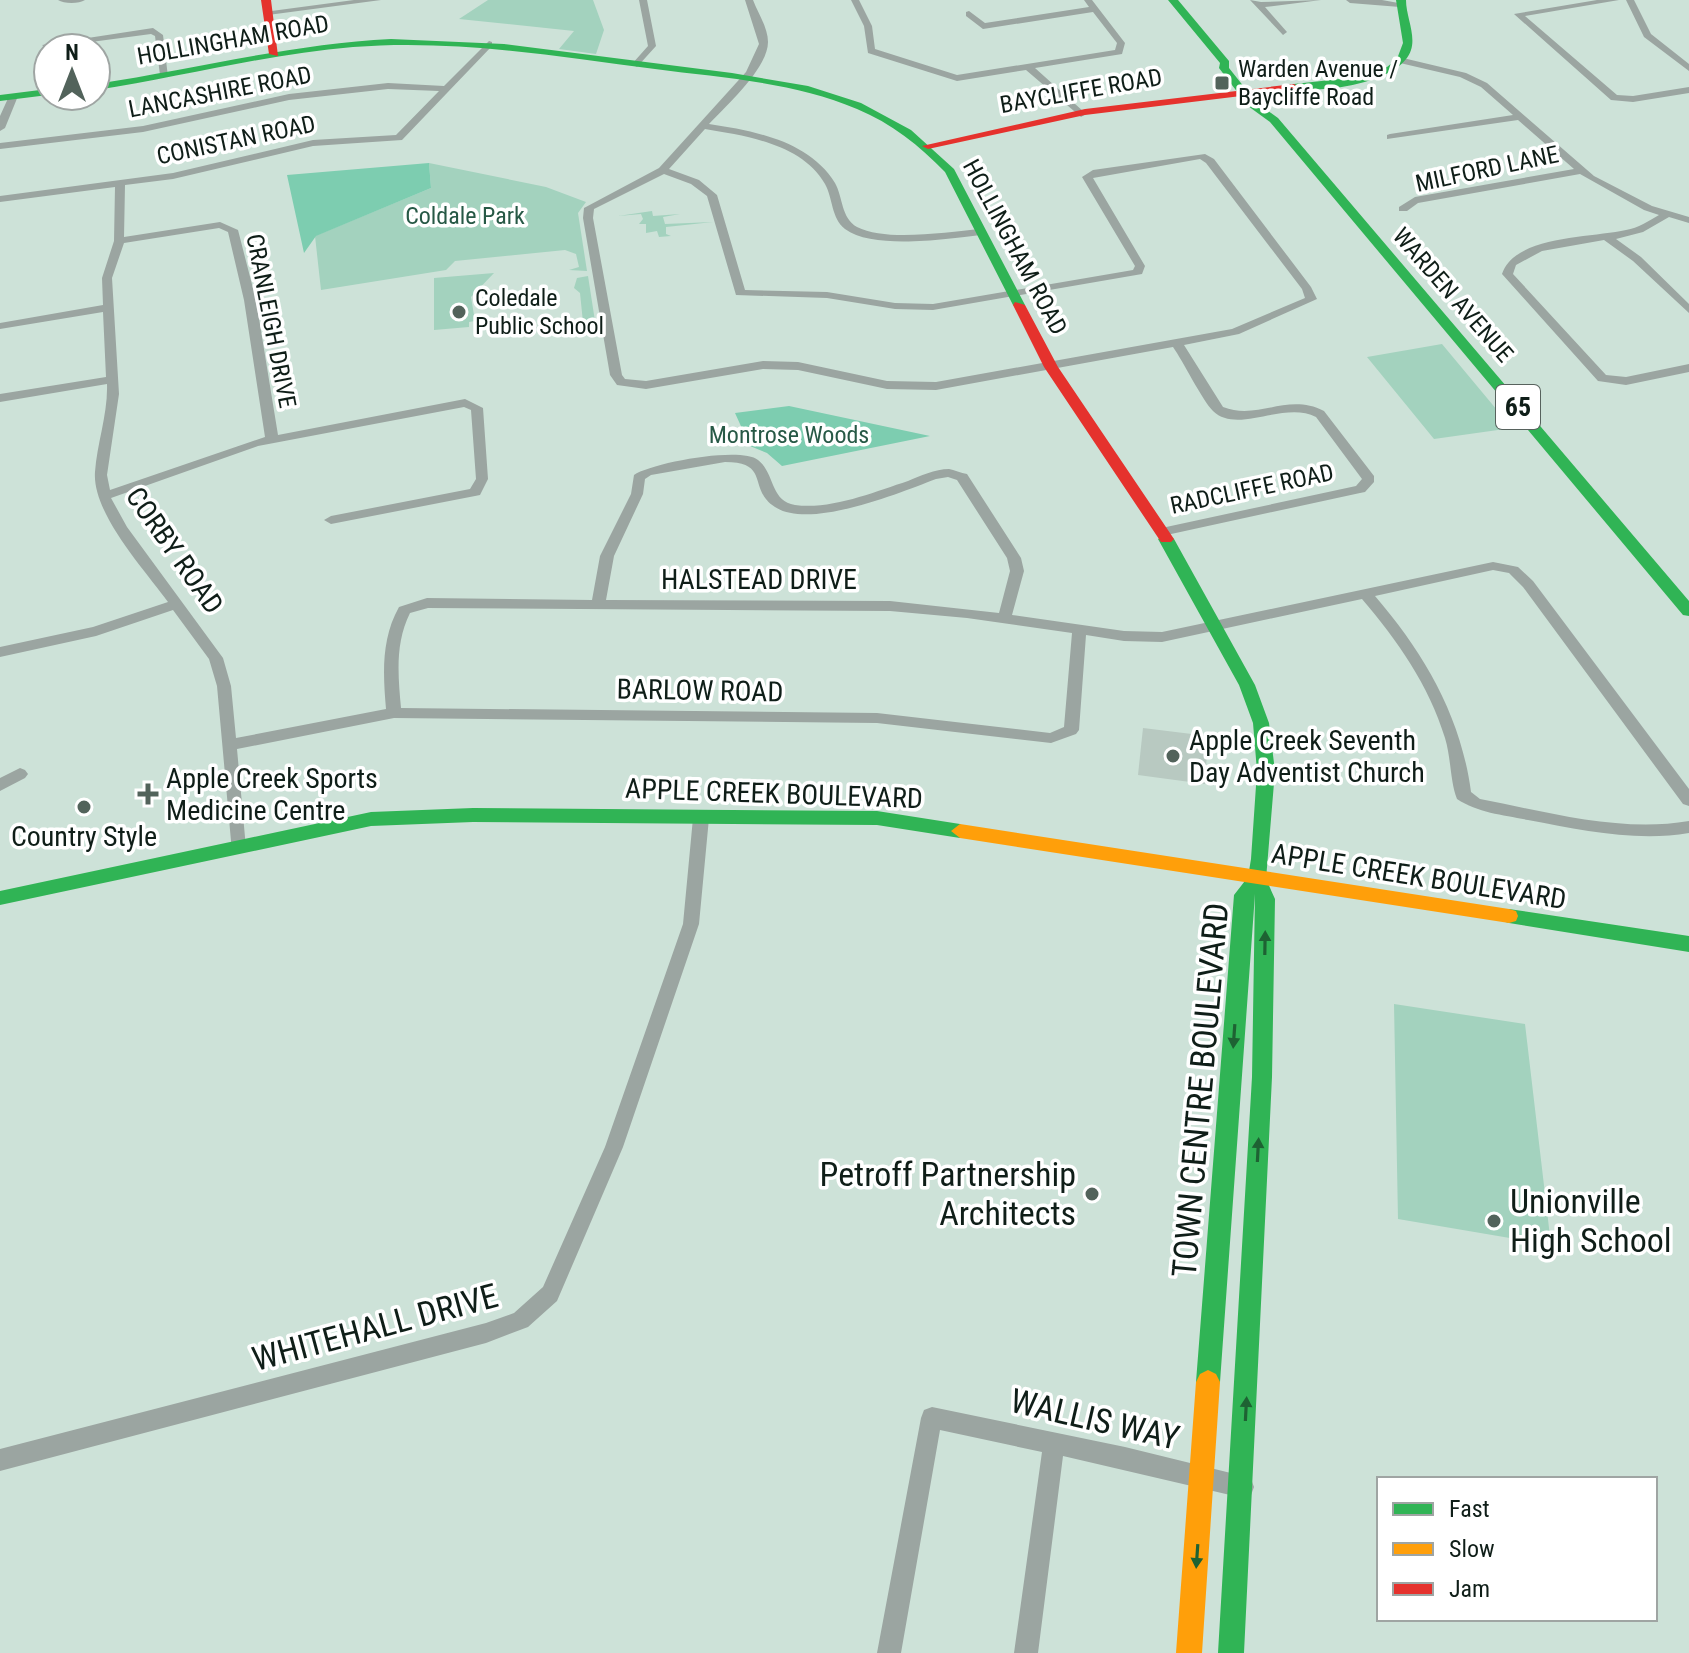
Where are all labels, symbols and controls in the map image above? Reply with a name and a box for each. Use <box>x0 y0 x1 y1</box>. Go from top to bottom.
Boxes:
street label: HOLLINGHAM ROAD <box>135 9 331 71</box>
north arrow <box>32 32 112 112</box>
text: N <box>65 40 79 65</box>
place label: Warden Avenue / Baycliffe Road <box>1238 55 1398 111</box>
street label: LANCASHIRE ROAD <box>126 61 314 123</box>
street label: BAYCLIFFE ROAD <box>998 63 1164 119</box>
marker: Warden Avenue / Baycliffe Road <box>1213 74 1231 92</box>
street label: CONISTAN ROAD <box>154 110 318 170</box>
street label: MILFORD LANE <box>1413 140 1561 198</box>
street label: HOLLINGHAM ROAD <box>957 155 1073 339</box>
park label: Coldale Park <box>405 202 525 230</box>
street label: WARDEN AVENUE <box>1387 222 1519 368</box>
street label: CRANLEIGH DRIVE <box>240 232 302 411</box>
place label: Coledale Public School <box>475 284 604 340</box>
marker: Coledale Public School <box>450 303 468 321</box>
road number: 65 <box>1496 385 1540 429</box>
park label: Montrose Woods <box>709 421 869 449</box>
street label: RADCLIFFE ROAD <box>1168 458 1336 520</box>
street label: CORBY ROAD <box>119 481 230 620</box>
street label: HALSTEAD DRIVE <box>661 563 857 596</box>
street label: BARLOW ROAD <box>616 673 784 708</box>
place label: Apple Creek Seventh Day Adventist Church <box>1189 724 1425 789</box>
marker: Apple Creek Seventh Day Adventist Church <box>1164 747 1182 765</box>
place label: Apple Creek Sports Medicine Centre <box>166 762 378 827</box>
street label: APPLE CREEK BOULEVARD <box>625 772 923 815</box>
marker: Apple Creek Sports Medicine Centre <box>137 783 159 805</box>
marker: Country Style <box>75 798 93 816</box>
place label: Country Style <box>11 820 157 853</box>
street label: APPLE CREEK BOULEVARD <box>1269 837 1569 916</box>
street label: TOWN CENTRE BOULEVARD <box>1164 901 1236 1279</box>
one-way arrow <box>1259 930 1271 955</box>
one-way arrow <box>1227 1024 1240 1049</box>
one-way arrow <box>1252 1137 1265 1162</box>
place label: Petroff Partnership Architects <box>820 1154 1076 1233</box>
place label: Unionville High School <box>1510 1181 1672 1260</box>
marker: Petroff Partnership Architects <box>1083 1185 1101 1203</box>
marker: Unionville High School <box>1485 1212 1503 1230</box>
street label: WHITEHALL DRIVE <box>248 1275 502 1379</box>
street label: WALLIS WAY <box>1007 1380 1184 1458</box>
one-way arrow <box>1240 1396 1253 1421</box>
legend <box>1377 1477 1657 1621</box>
text: Fast <box>1449 1495 1490 1523</box>
text: Slow <box>1449 1535 1495 1563</box>
one-way arrow <box>1190 1544 1203 1569</box>
text: Jam <box>1449 1575 1490 1603</box>

